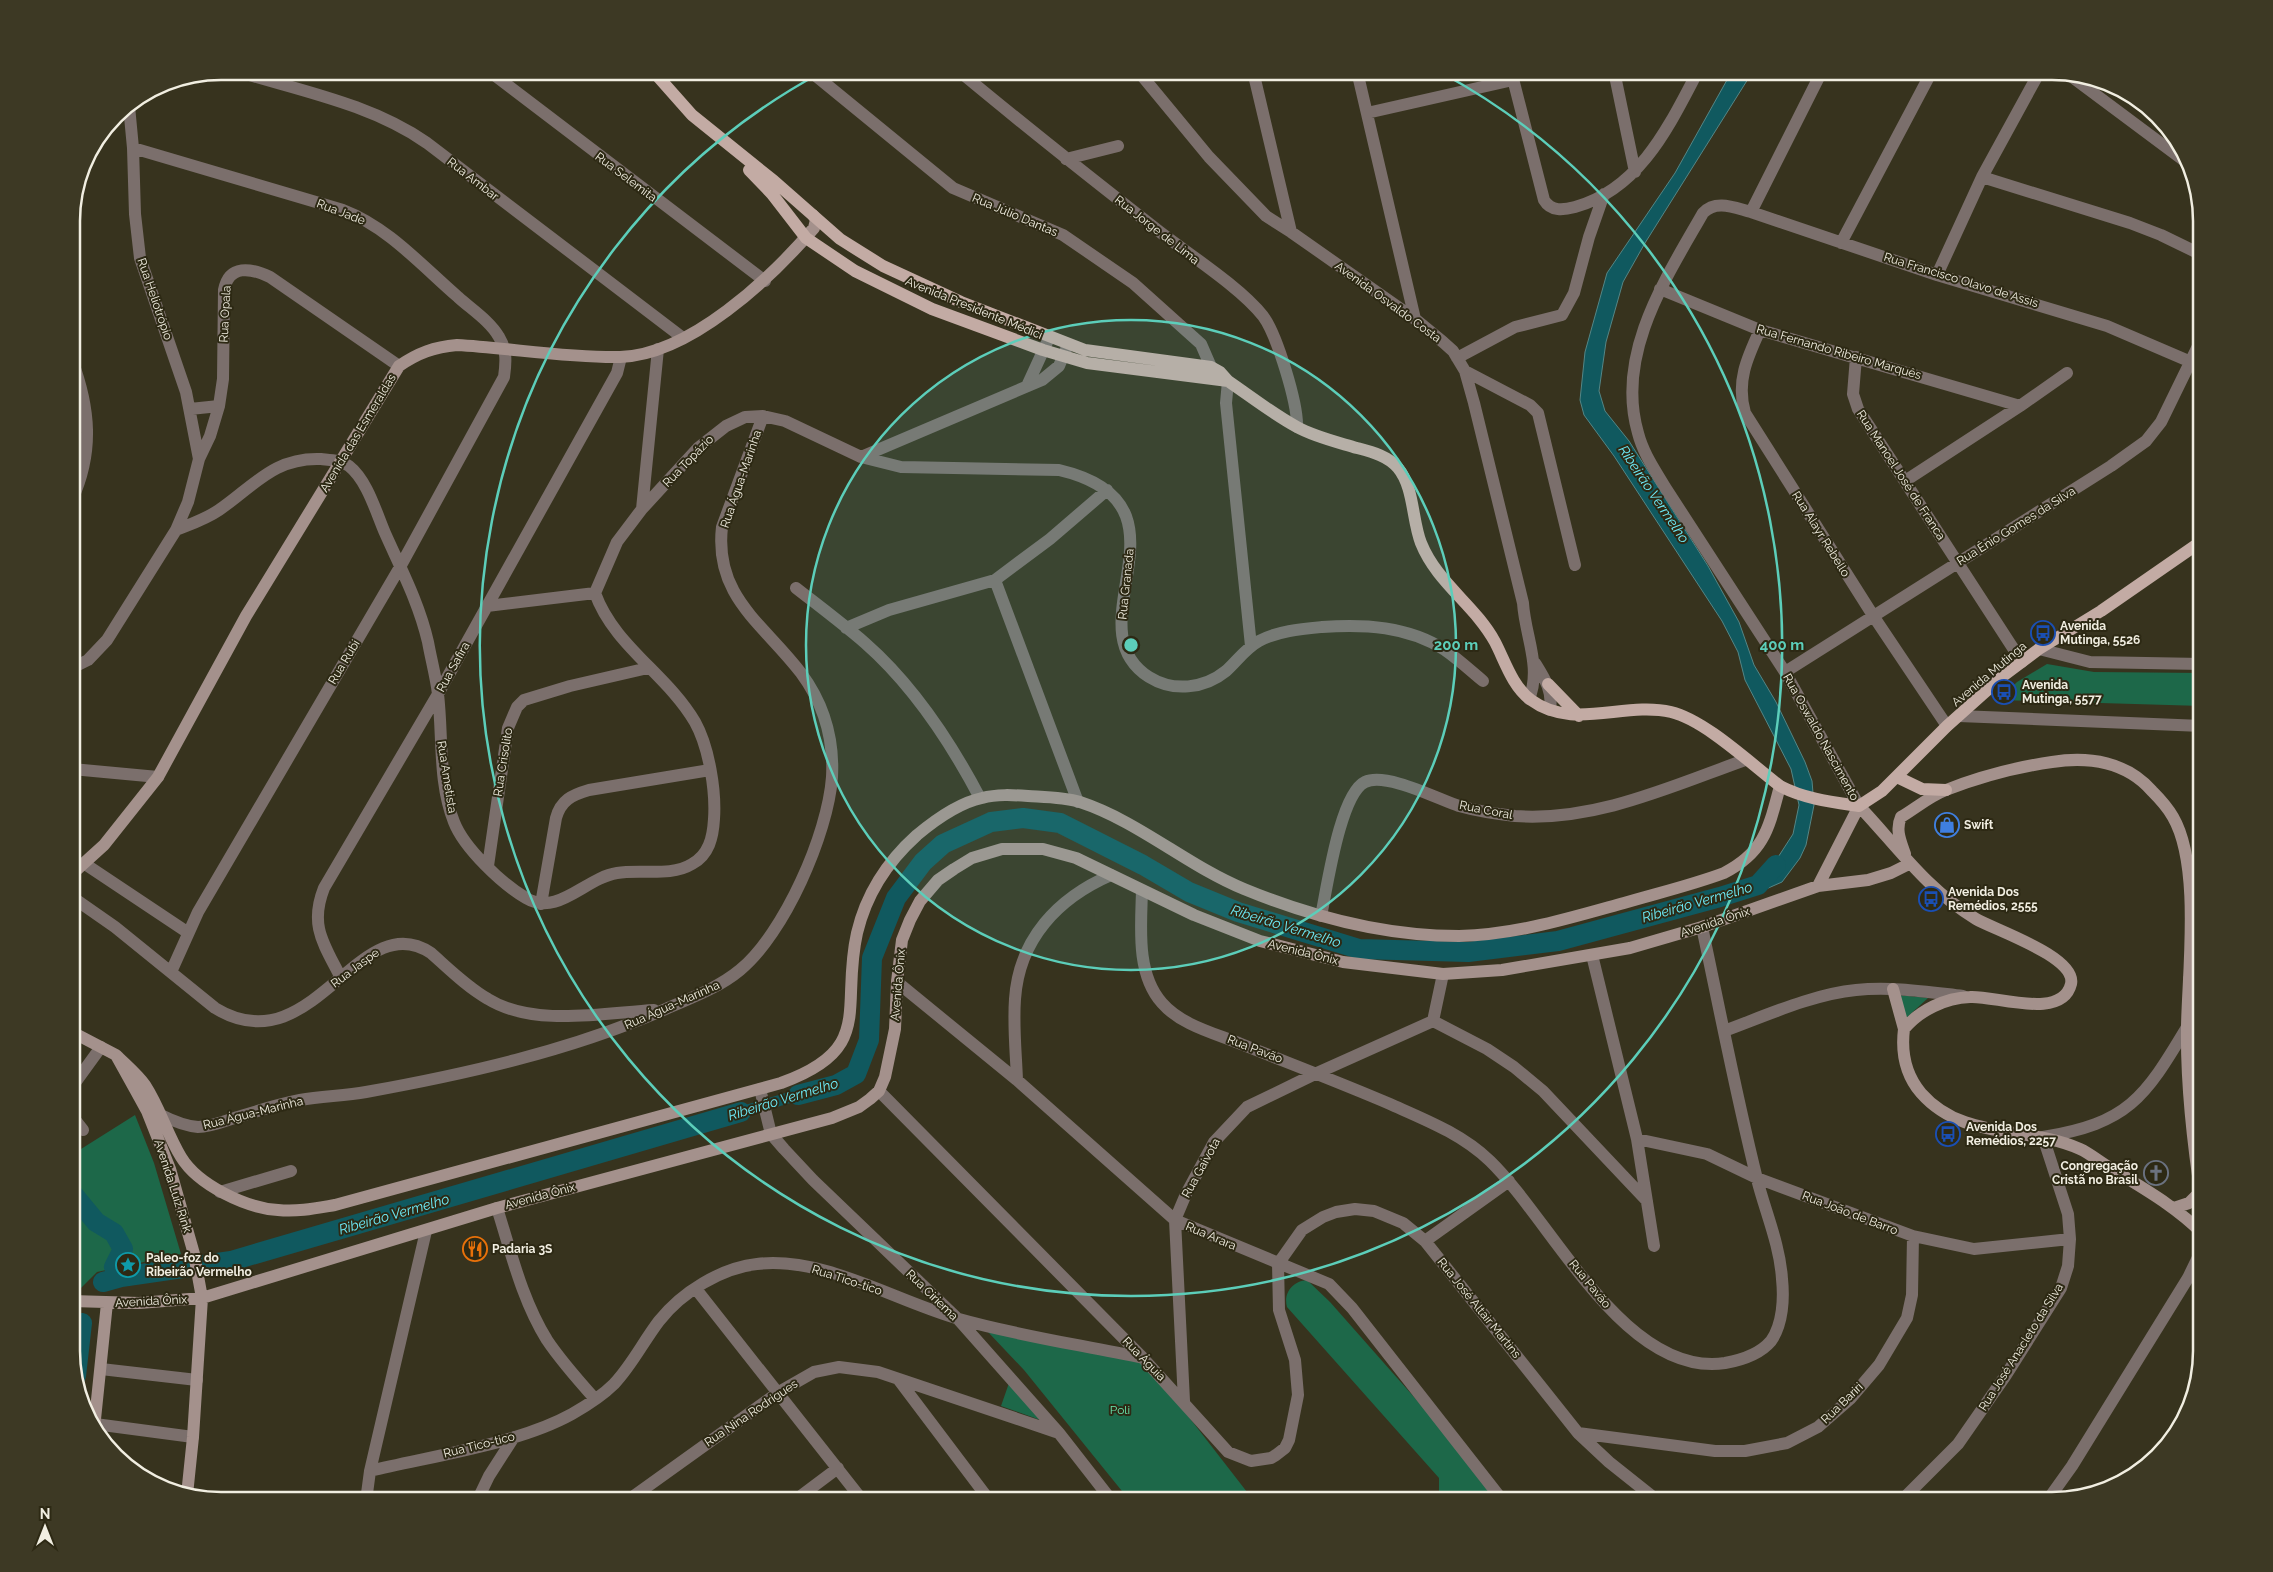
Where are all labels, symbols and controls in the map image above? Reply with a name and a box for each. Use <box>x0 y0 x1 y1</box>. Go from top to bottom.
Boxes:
street label: Rua Selemita <box>593 149 659 205</box>
street label: Rua Ambar <box>444 155 502 204</box>
street label: Rua Júlio Dantas <box>970 191 1060 239</box>
street label: Rua Jorge de Lima <box>1112 193 1202 267</box>
street label: Rua Jade <box>315 196 367 228</box>
street label: Rua Francisco Olavo de Assis <box>1882 250 2040 310</box>
street label: Rua Heliotrópio <box>134 256 176 342</box>
street label: Avenida Osvaldo Costa <box>1332 259 1444 345</box>
street label: Avenida Presidente Médici <box>903 274 1045 342</box>
street label: Rua Opala <box>217 285 233 343</box>
street label: Rua Fernando Ribeiro Marquês <box>1755 322 1923 382</box>
street label: Avenida das Esmeraldas <box>317 371 399 495</box>
street label: Rua Manoel José de Franca <box>1854 407 1948 543</box>
street label: Rua Água-Marinha <box>718 428 764 530</box>
street label: Rua Topázio <box>660 432 716 490</box>
water label: Ribeirão Vermelho <box>1615 442 1693 546</box>
street label: Rua Ênio Gomes da Silva <box>1954 484 2078 568</box>
street label: Rua Alayr Rebello <box>1789 489 1853 579</box>
street label: Rua Granada <box>1115 548 1137 620</box>
place label: Avenida Mutinga, 5526 <box>2060 619 2140 647</box>
bus stop icon: Avenida Mutinga, 5526 <box>2030 620 2056 646</box>
centre of rings <box>1122 636 1140 654</box>
text: 200 m <box>1434 636 1478 654</box>
text: 400 m <box>1760 636 1804 654</box>
street label: Rua Rubi <box>325 637 363 687</box>
street label: Avenida Mutinga <box>1949 639 2029 709</box>
street label: Rua Safira <box>434 640 472 694</box>
street label: Rua Oswaldo Nascimento <box>1780 671 1862 803</box>
place label: Avenida Mutinga, 5577 <box>2022 678 2102 706</box>
bus stop icon: Avenida Mutinga, 5577 <box>1991 679 2017 705</box>
street label: Rua Crisolito <box>491 727 515 797</box>
street label: Rua Ametista <box>434 740 460 814</box>
street label: Rua Coral <box>1458 798 1514 822</box>
shop icon: Swift <box>1934 812 1960 838</box>
place label: Swift <box>1964 818 1994 832</box>
water label: Ribeirão Vermelho <box>1640 879 1754 925</box>
place label: Avenida Dos Remédios, 2555 <box>1948 885 2038 913</box>
bus stop icon: Avenida Dos Remédios, 2555 <box>1918 886 1944 912</box>
water label: Ribeirão Vermelho <box>1229 902 1343 950</box>
street label: Avenida Ônix <box>1678 904 1752 940</box>
street label: Avenida Ônix <box>1266 936 1340 968</box>
street label: Rua Jaspe <box>328 945 382 991</box>
street label: Avenida Ônix <box>888 948 908 1022</box>
street label: Rua Água-Marinha <box>622 978 722 1032</box>
street label: Rua Pavão <box>1225 1032 1285 1066</box>
water label: Ribeirão Vermelho <box>726 1075 840 1123</box>
street label: Rua Água-Marinha <box>202 1094 304 1132</box>
place label: Avenida Dos Remédios, 2257 <box>1966 1120 2056 1148</box>
bus stop icon: Avenida Dos Remédios, 2257 <box>1935 1121 1961 1147</box>
street label: Rua Gaivota <box>1179 1136 1223 1200</box>
street label: Avenida Luiz Rink <box>151 1138 195 1235</box>
place label: Congregação Cristã no Brasil <box>2052 1159 2138 1187</box>
church icon: Congregação Cristã no Brasil <box>2143 1160 2169 1186</box>
street label: Avenida Ônix <box>503 1180 577 1212</box>
street label: Rua João de Barro <box>1800 1188 1900 1238</box>
water label: Ribeirão Vermelho <box>337 1191 451 1237</box>
street label: Rua Arara <box>1184 1219 1238 1253</box>
restaurant icon: Padaria 3S <box>462 1236 488 1262</box>
place label: Padaria 3S <box>492 1242 552 1256</box>
place label: Paleo-foz do Ribeirão Vermelho <box>146 1251 252 1279</box>
place icon: Paleo-foz do Ribeirão Vermelho <box>115 1252 141 1278</box>
street label: Rua José Altair Martins <box>1434 1255 1524 1361</box>
street label: Rua Pavão <box>1566 1257 1614 1311</box>
street label: Rua Tico-tico <box>810 1262 884 1298</box>
street label: Rua Ciriema <box>903 1267 961 1323</box>
street label: Rua José Anacleto da Silva <box>1976 1281 2066 1413</box>
street label: Avenida Ônix <box>115 1292 187 1310</box>
street label: Rua Águia <box>1120 1334 1168 1384</box>
street label: Rua Nina Rodrigues <box>702 1376 800 1449</box>
street label: Rua Bariri <box>1818 1380 1866 1426</box>
park label: Poli <box>1110 1403 1130 1417</box>
street label: Rua Tico-tico <box>442 1429 516 1461</box>
north arrow <box>20 1502 70 1552</box>
text: N <box>40 1506 50 1522</box>

